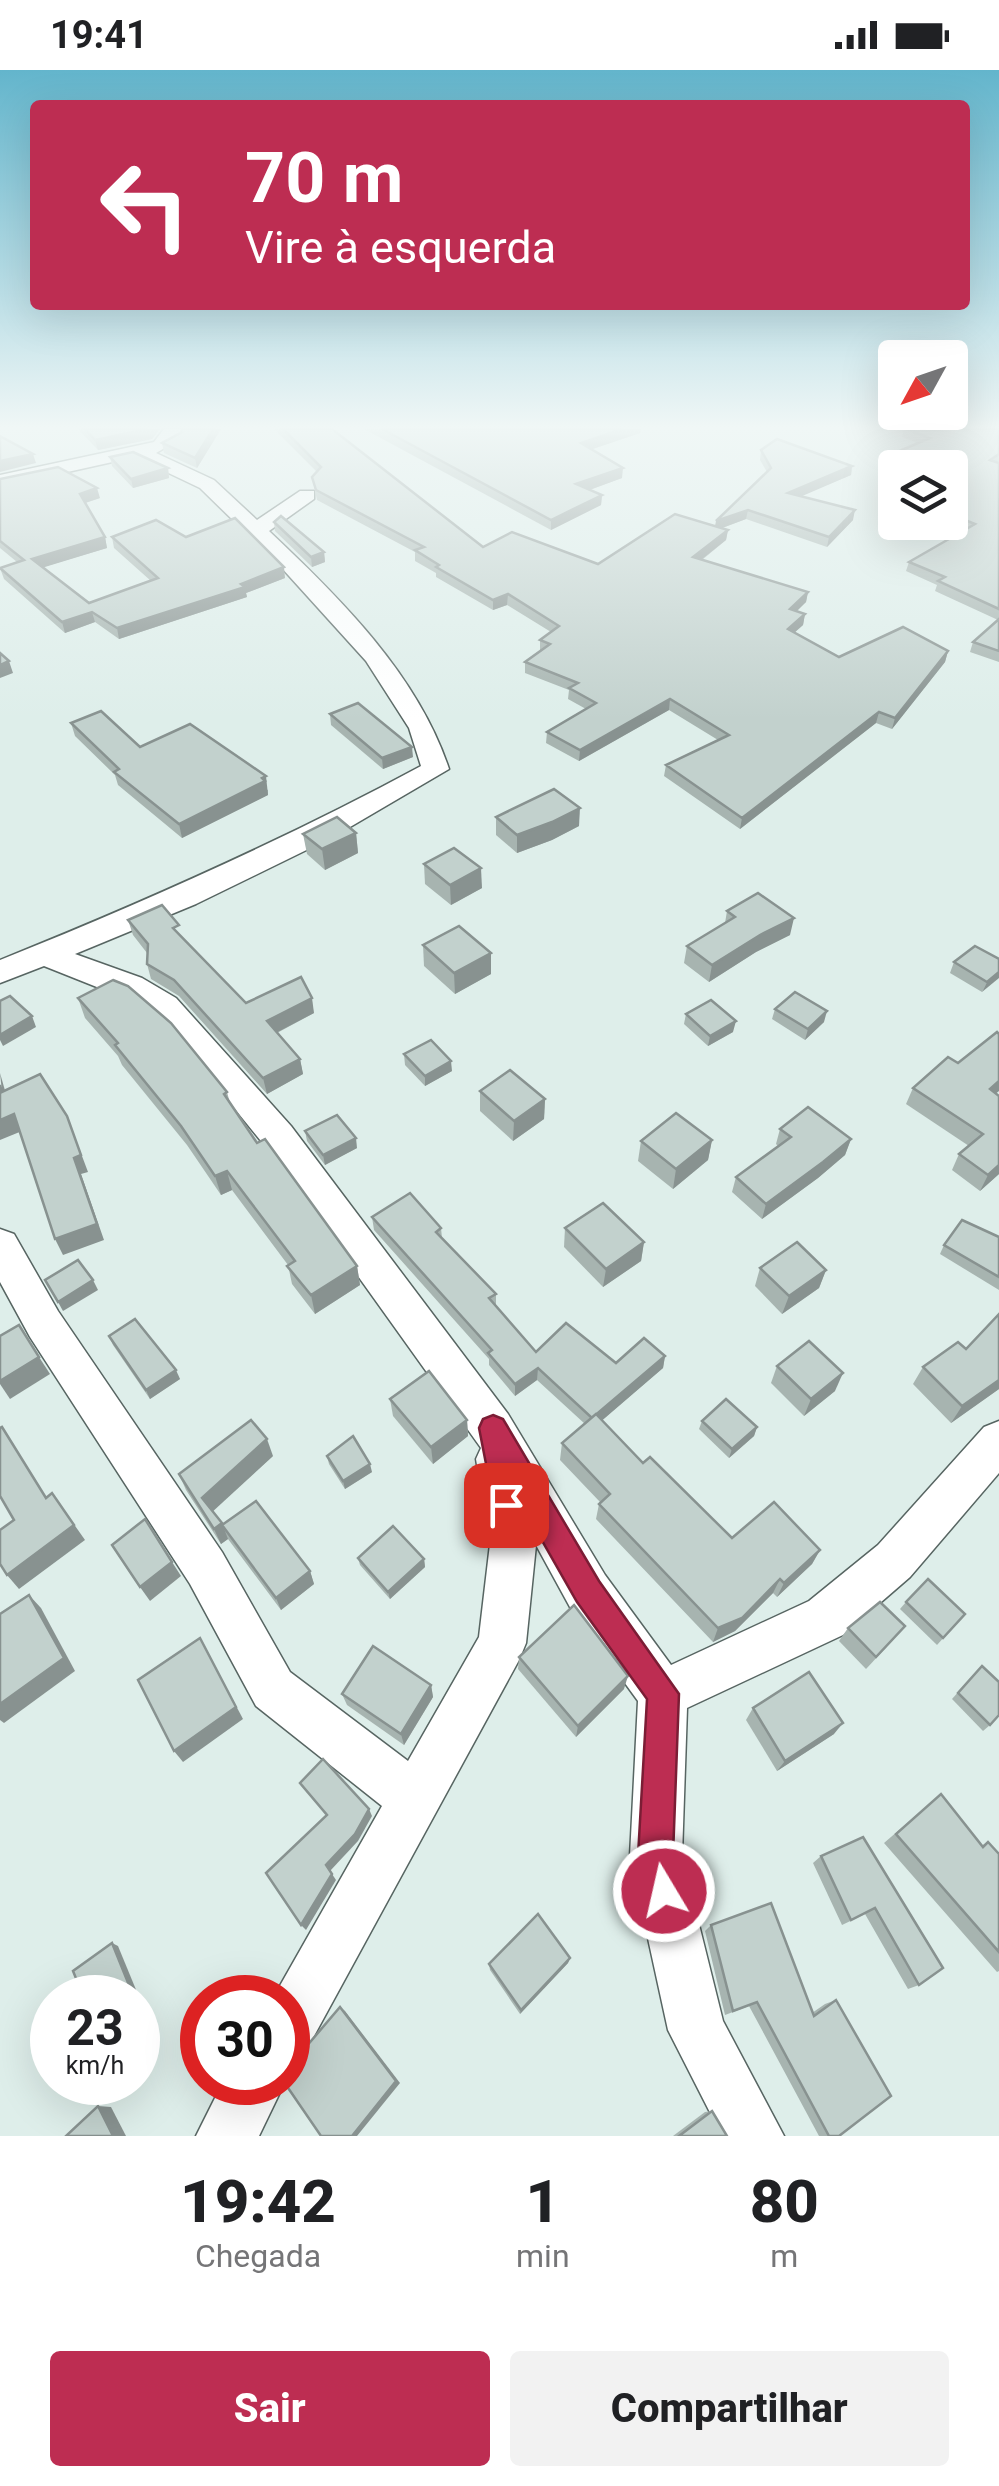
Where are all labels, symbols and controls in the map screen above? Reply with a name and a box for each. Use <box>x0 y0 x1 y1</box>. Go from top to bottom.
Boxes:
text: 19:41 <box>50 13 148 57</box>
text: 70 m <box>245 137 403 219</box>
icon: left <box>80 140 210 270</box>
text: Vire à esquerda <box>245 221 556 274</box>
north arrow <box>878 340 968 430</box>
map controls <box>878 340 968 540</box>
button: layers <box>878 450 968 540</box>
pin <box>464 1463 549 1548</box>
icon: arrive <box>479 1478 534 1533</box>
position arrow <box>612 1839 716 1943</box>
speed limit sign: 30 <box>180 1975 310 2105</box>
text: 23 <box>66 1999 124 2057</box>
text: km/h <box>66 2051 124 2080</box>
text: 19:42 <box>180 2166 336 2237</box>
text: 1 <box>526 2166 560 2237</box>
text: 80 <box>750 2166 819 2237</box>
text: Chegada <box>195 2237 321 2275</box>
text: min <box>516 2237 570 2275</box>
text: m <box>770 2237 798 2275</box>
button: Sair <box>50 2351 490 2466</box>
button: Compartilhar <box>510 2351 949 2466</box>

